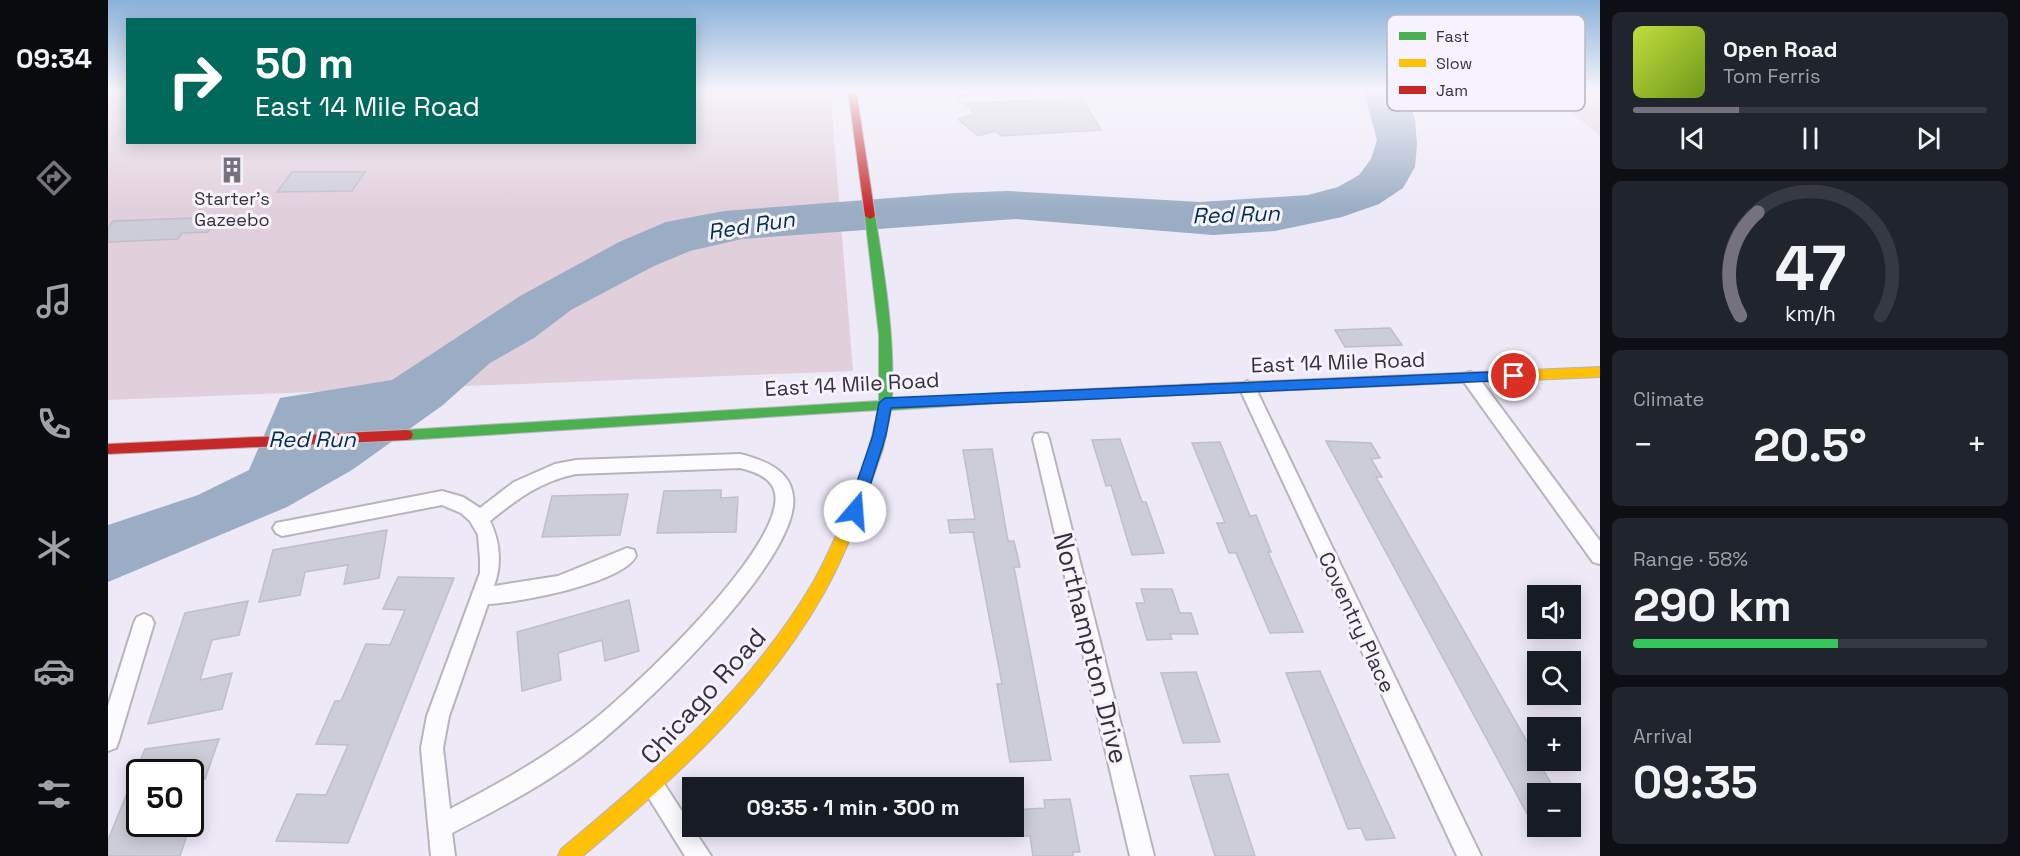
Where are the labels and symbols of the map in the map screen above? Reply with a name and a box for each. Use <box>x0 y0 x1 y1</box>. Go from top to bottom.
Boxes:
legend <box>1387 15 1585 111</box>
text: Fast <box>1436 26 1469 47</box>
text: Slow <box>1436 53 1472 74</box>
text: Jam <box>1436 80 1468 101</box>
building icon: Starter's Gazeebo <box>217 155 247 185</box>
place label: Starter's Gazeebo <box>194 187 270 231</box>
water label: Red Run <box>1192 198 1281 230</box>
water label: Red Run <box>706 204 797 246</box>
street label: East 14 Mile Road <box>1250 345 1426 379</box>
pin <box>1488 350 1539 401</box>
street label: East 14 Mile Road <box>764 366 940 402</box>
water label: Red Run <box>268 425 356 453</box>
position arrow <box>823 479 887 543</box>
street label: Northampton Drive <box>1046 529 1136 767</box>
street label: Coventry Place <box>1313 547 1401 697</box>
street label: Chicago Road <box>633 621 773 771</box>
speed limit sign: 50 <box>126 759 204 837</box>

